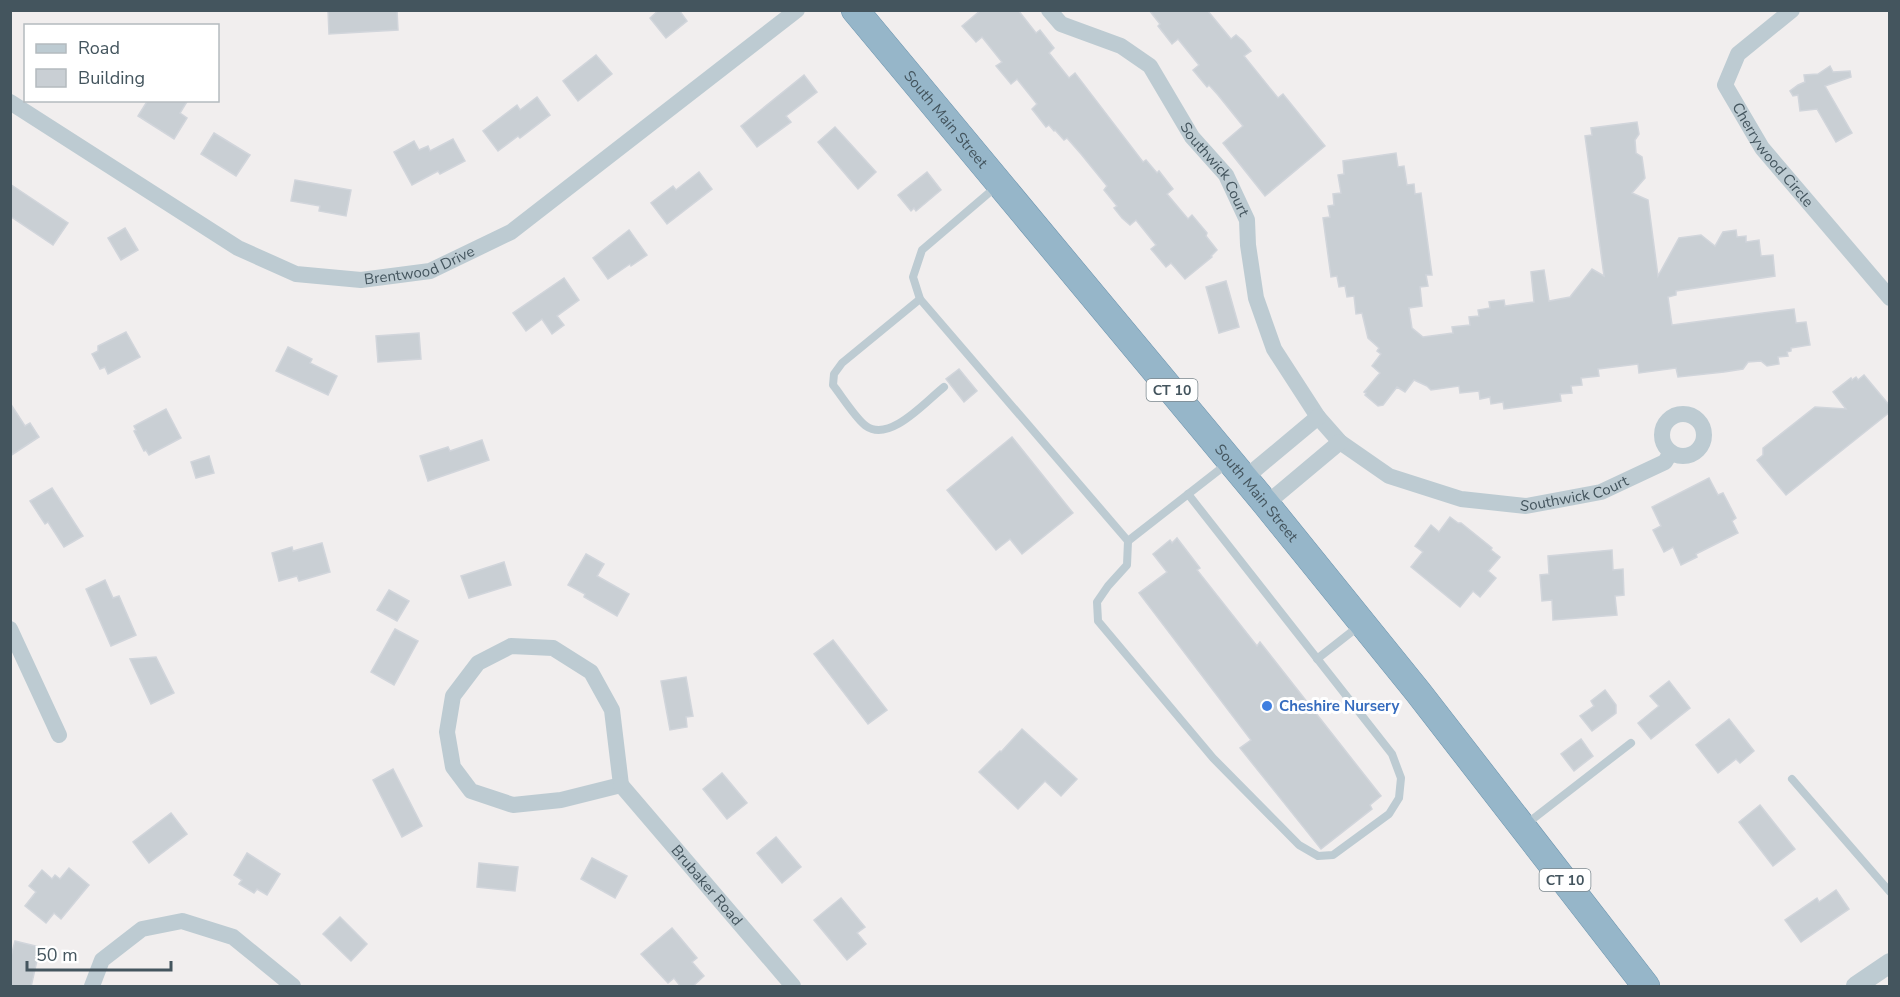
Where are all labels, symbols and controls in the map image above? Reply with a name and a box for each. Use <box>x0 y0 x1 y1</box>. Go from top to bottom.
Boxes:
legend <box>24 24 219 102</box>
text: Road <box>78 36 120 60</box>
text: Building <box>78 66 145 90</box>
street label: South Main Street <box>899 66 993 173</box>
street label: Cherrywood Circle <box>1727 99 1818 211</box>
street label: Southwick Court <box>1175 118 1254 220</box>
street label: Brentwood Drive <box>363 241 478 290</box>
road number: CT 10 <box>1146 379 1198 401</box>
street label: South Main Street <box>1210 440 1303 547</box>
street label: Southwick Court <box>1519 470 1632 516</box>
place label: Cheshire Nursery <box>1279 696 1399 716</box>
marker: Cheshire Nursery <box>1260 699 1274 713</box>
street label: Brubaker Road <box>667 841 747 930</box>
road number: CT 10 <box>1540 869 1590 891</box>
scale bar <box>27 934 171 972</box>
text: 50 m <box>36 943 78 967</box>

